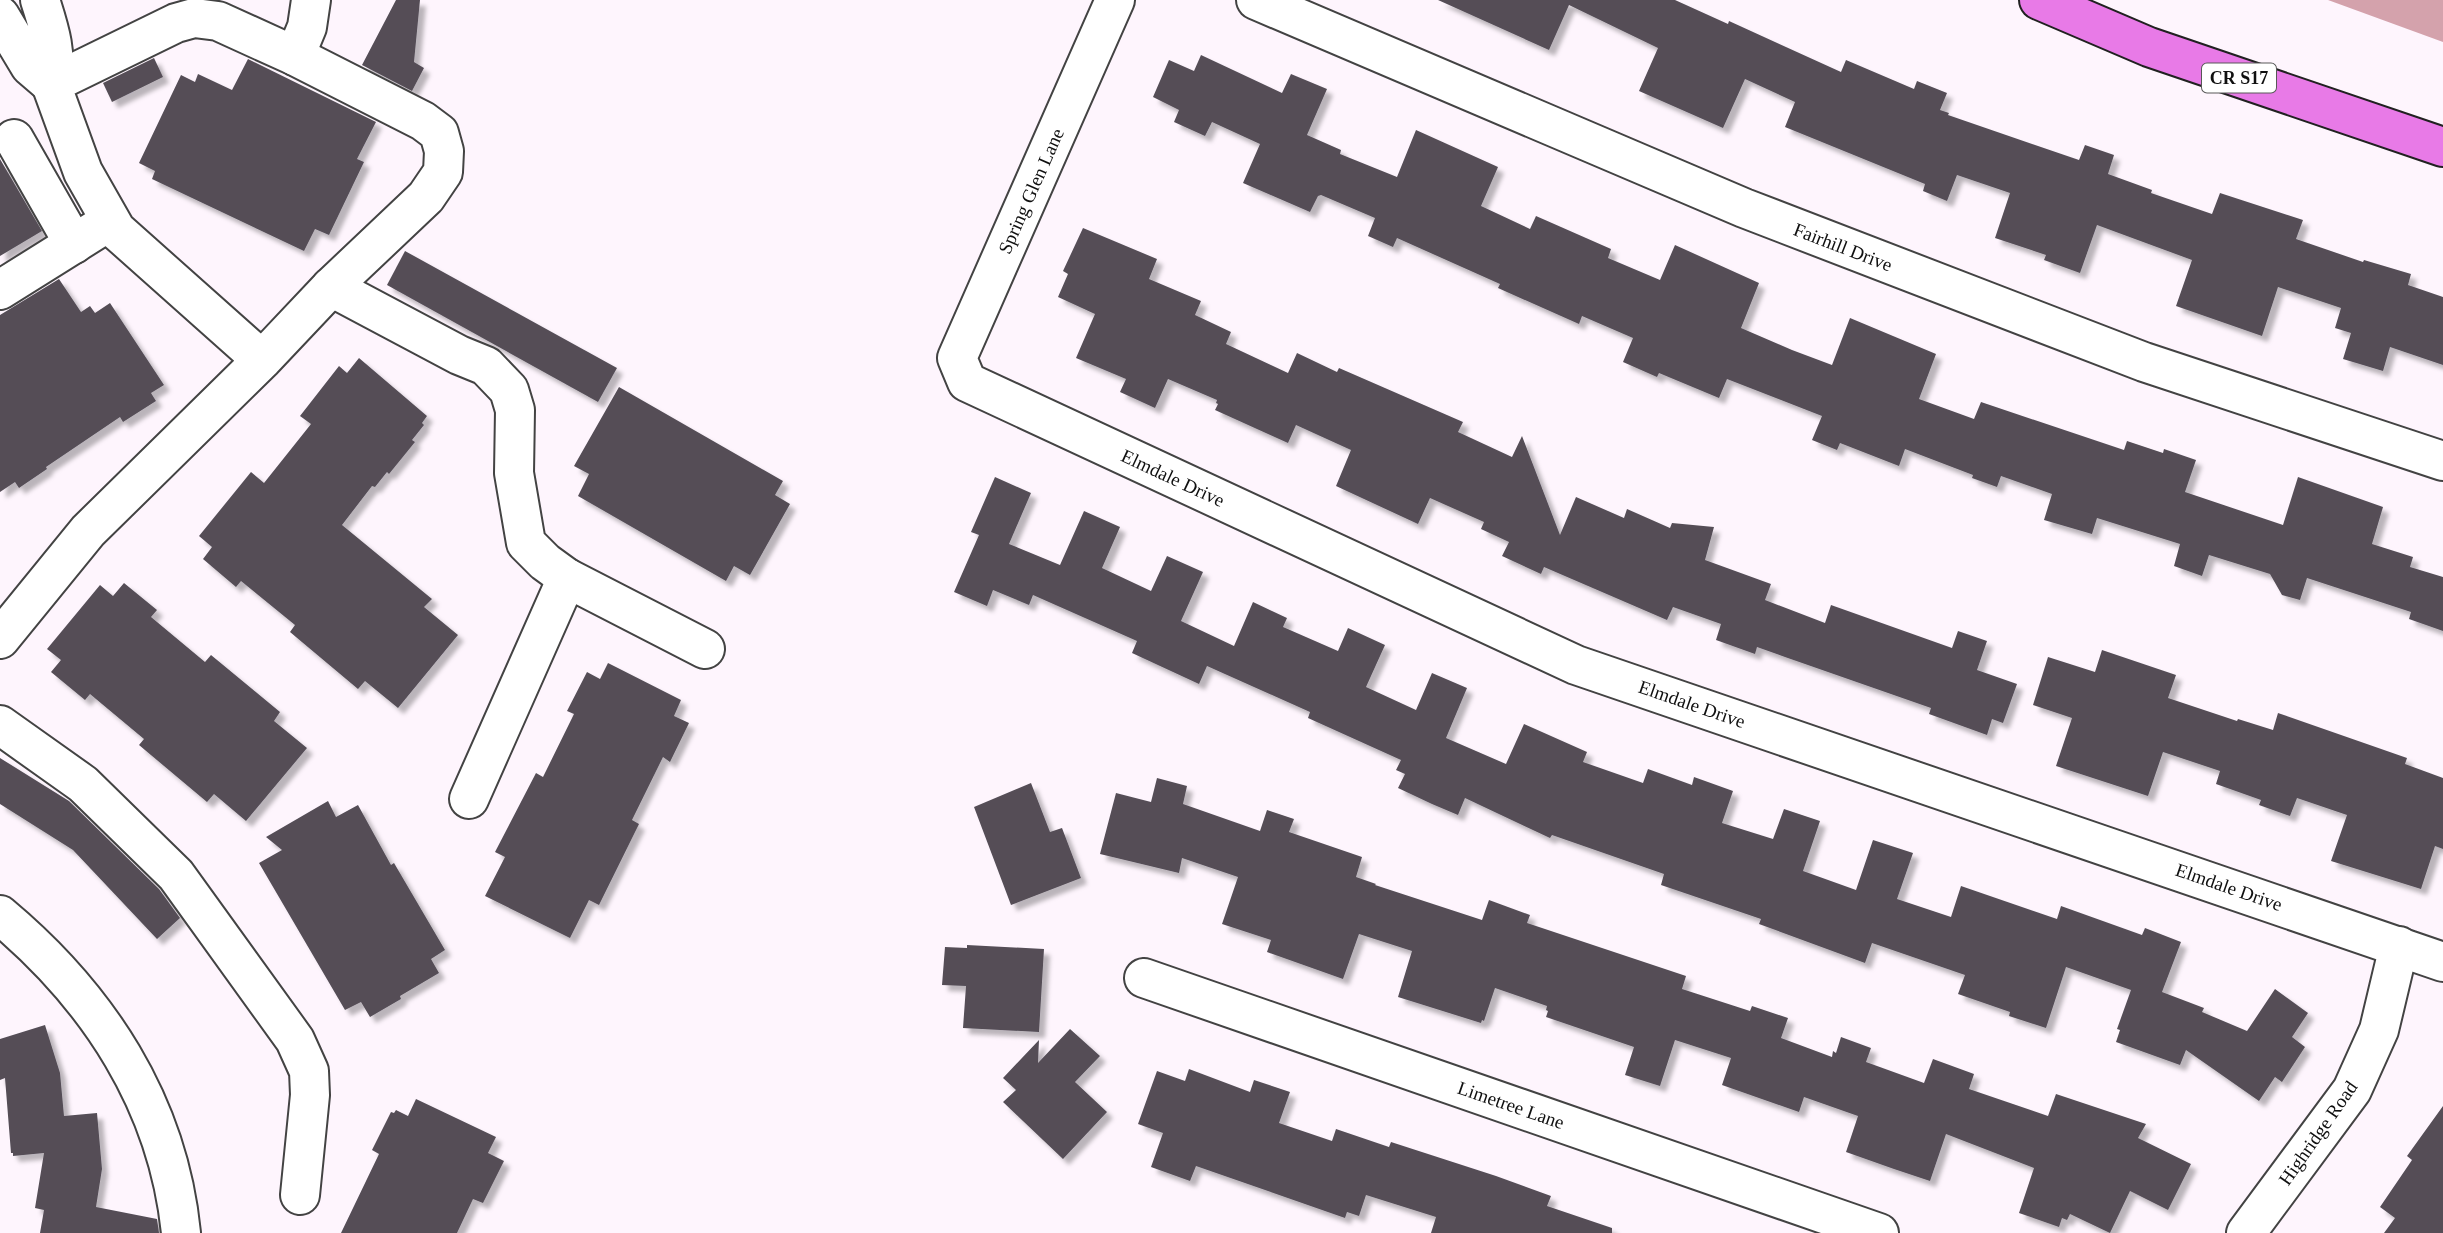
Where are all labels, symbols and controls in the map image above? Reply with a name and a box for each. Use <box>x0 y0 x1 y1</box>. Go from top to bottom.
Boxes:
road number: CR S17 <box>2202 64 2276 92</box>
street label: Spring Glen Lane <box>994 125 1068 257</box>
street label: Fairhill Drive <box>1791 219 1895 275</box>
street label: Elmdale Drive <box>1118 445 1228 511</box>
street label: Elmdale Drive <box>1636 676 1748 732</box>
street label: Elmdale Drive <box>2173 859 2285 915</box>
street label: Limetree Lane <box>1455 1077 1567 1133</box>
street label: Highridge Road <box>2274 1077 2362 1189</box>

